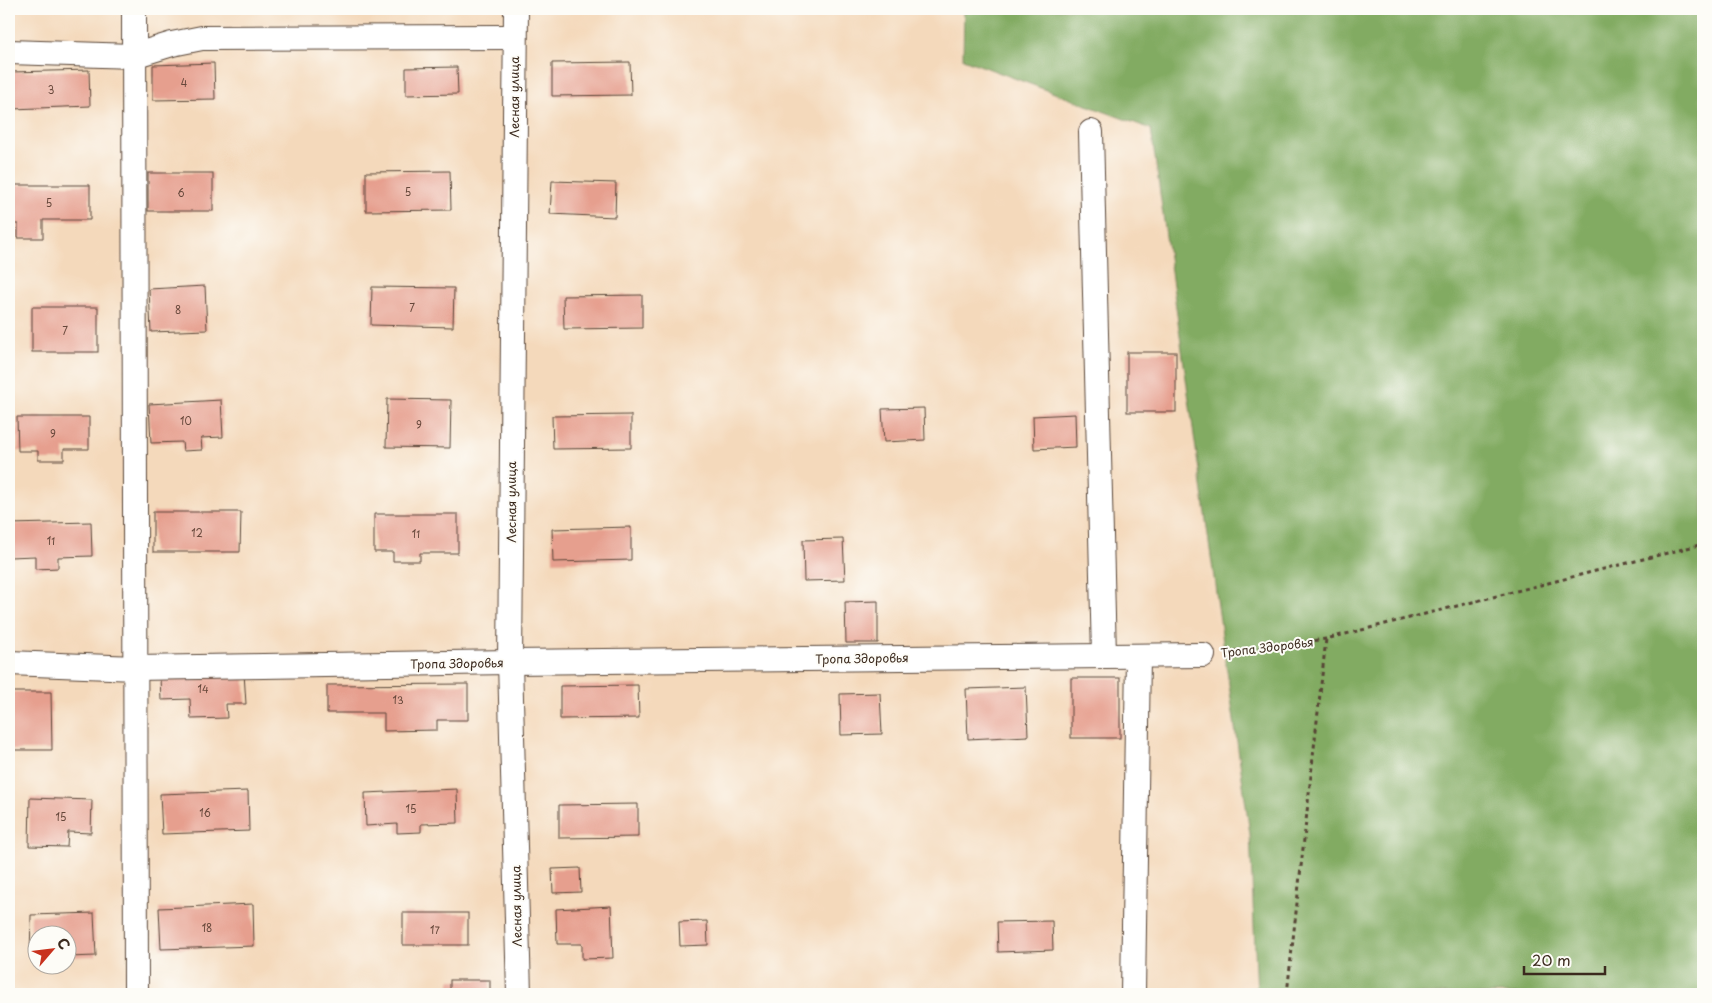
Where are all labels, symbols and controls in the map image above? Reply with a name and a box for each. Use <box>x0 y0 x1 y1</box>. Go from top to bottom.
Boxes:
street label: Лесная улица <box>505 56 523 138</box>
house number: 4 <box>181 75 188 90</box>
house number: 3 <box>48 82 54 97</box>
house number: 5 <box>405 184 411 199</box>
house number: 6 <box>177 185 185 200</box>
house number: 5 <box>46 195 52 210</box>
house number: 7 <box>409 300 415 315</box>
house number: 8 <box>175 302 181 317</box>
house number: 7 <box>62 323 68 338</box>
house number: 10 <box>180 413 192 428</box>
house number: 9 <box>416 417 422 432</box>
house number: 9 <box>50 426 56 441</box>
street label: Лесная улица <box>502 461 520 543</box>
house number: 12 <box>191 525 203 540</box>
house number: 11 <box>412 526 420 541</box>
house number: 11 <box>47 533 55 548</box>
street label: Тропа Здоровья <box>1220 632 1314 662</box>
street label: Тропа Здоровья <box>815 648 909 668</box>
street label: Тропа Здоровья <box>410 653 504 673</box>
house number: 14 <box>197 681 209 696</box>
house number: 13 <box>392 692 404 707</box>
house number: 15 <box>406 801 416 816</box>
house number: 16 <box>199 805 211 820</box>
house number: 15 <box>56 809 66 824</box>
street label: Лесная улица <box>506 865 526 947</box>
house number: 18 <box>202 920 212 935</box>
house number: 17 <box>430 922 441 937</box>
north arrow <box>28 926 78 976</box>
text: С <box>52 934 76 953</box>
scale bar <box>1524 943 1606 975</box>
text: 20 m <box>1532 948 1571 971</box>

